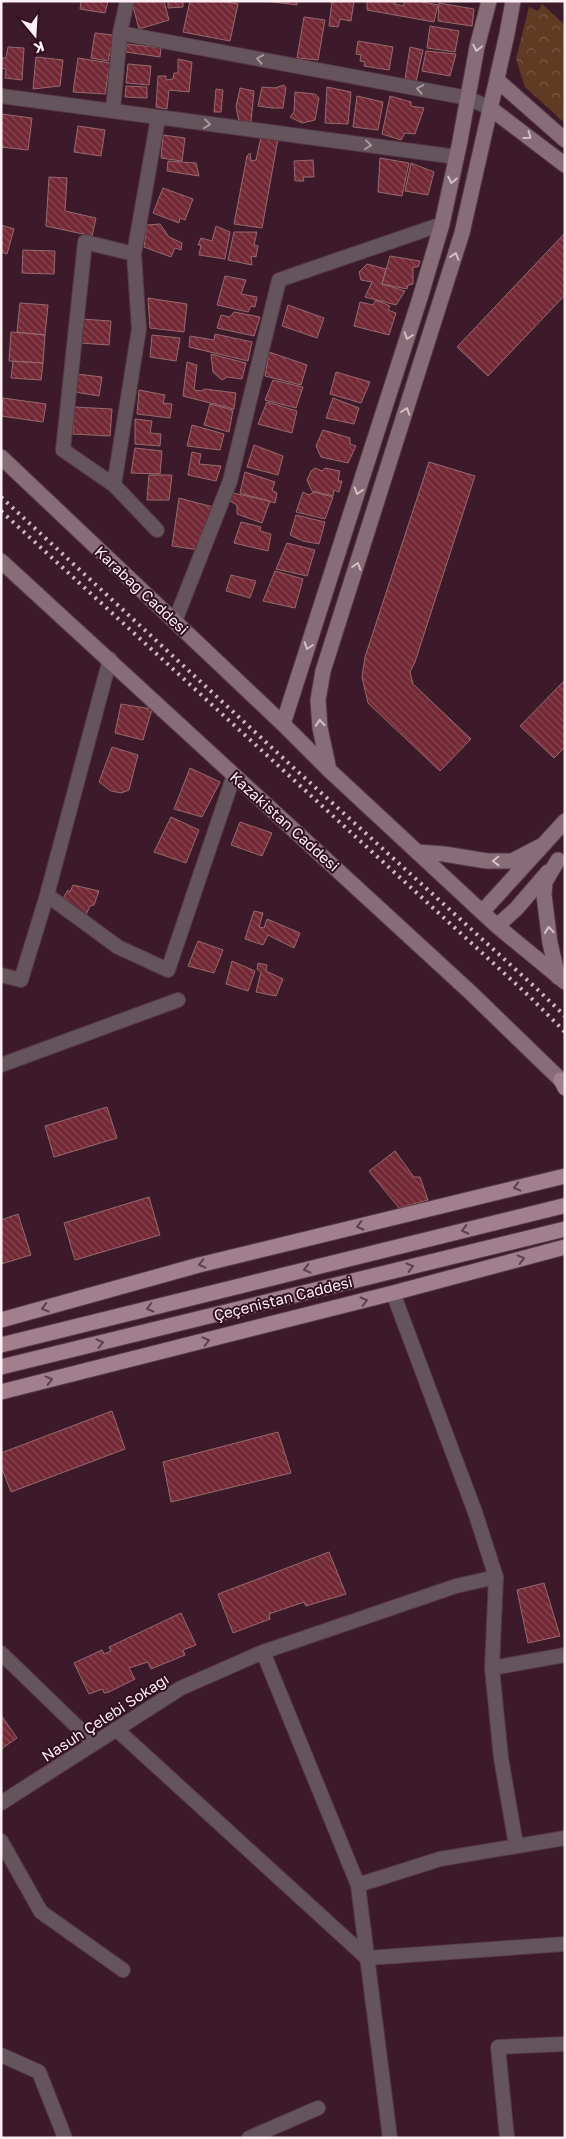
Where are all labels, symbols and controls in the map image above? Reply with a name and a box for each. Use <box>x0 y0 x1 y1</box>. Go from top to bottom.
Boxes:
north arrow <box>10 10 60 60</box>
text: K <box>32 38 47 57</box>
one-way arrow <box>472 44 482 53</box>
one-way arrow <box>256 55 264 65</box>
one-way arrow <box>415 84 424 95</box>
one-way arrow <box>202 119 211 129</box>
one-way arrow <box>522 130 532 139</box>
one-way arrow <box>363 140 372 150</box>
one-way arrow <box>447 176 458 184</box>
one-way arrow <box>449 252 459 261</box>
one-way arrow <box>404 332 414 340</box>
one-way arrow <box>400 407 410 415</box>
one-way arrow <box>354 486 364 495</box>
street label: Karabağ Caddesi <box>91 542 193 638</box>
one-way arrow <box>351 562 361 570</box>
one-way arrow <box>304 641 314 649</box>
one-way arrow <box>314 718 325 726</box>
street label: Kazakistan Caddesi <box>227 767 343 875</box>
one-way arrow <box>492 856 500 866</box>
one-way arrow <box>544 925 555 933</box>
one-way arrow <box>513 1181 522 1192</box>
one-way arrow <box>355 1220 364 1231</box>
one-way arrow <box>461 1224 470 1235</box>
one-way arrow <box>516 1254 525 1265</box>
one-way arrow <box>198 1259 206 1269</box>
one-way arrow <box>406 1262 415 1273</box>
one-way arrow <box>304 1263 312 1273</box>
street label: Çeçenistan Caddesi <box>212 1272 354 1324</box>
one-way arrow <box>359 1296 368 1307</box>
one-way arrow <box>41 1302 50 1313</box>
one-way arrow <box>146 1302 154 1312</box>
one-way arrow <box>202 1336 210 1346</box>
one-way arrow <box>95 1338 104 1349</box>
one-way arrow <box>44 1376 52 1386</box>
street label: Nasuh Çelebi Sokağı <box>38 1669 172 1765</box>

